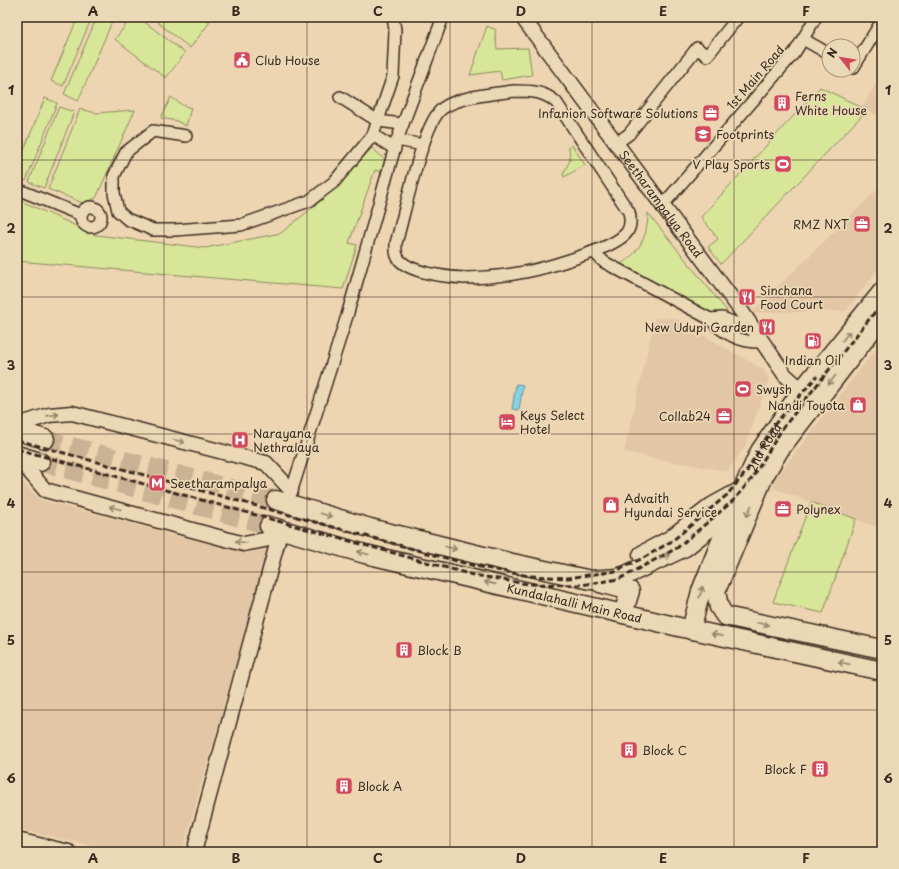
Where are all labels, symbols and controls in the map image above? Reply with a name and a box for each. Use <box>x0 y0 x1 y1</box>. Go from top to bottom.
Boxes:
text: A <box>88 1 98 20</box>
text: B <box>232 1 241 20</box>
text: C <box>373 1 383 20</box>
text: D <box>516 1 526 20</box>
text: E <box>659 1 667 20</box>
text: F <box>802 1 810 20</box>
north arrow <box>821 38 861 78</box>
street label: 1st Main Road <box>722 41 788 113</box>
text: N <box>822 44 842 61</box>
public building icon: Club House <box>232 50 252 70</box>
place label: Club House <box>255 51 321 69</box>
text: 1 <box>8 80 14 99</box>
text: 1 <box>885 80 891 99</box>
place label: Ferns White House <box>795 87 868 119</box>
building icon: Ferns White House <box>772 93 792 113</box>
office icon: Infanion Software Solutions <box>701 103 721 123</box>
place label: Infanion Software Solutions <box>538 104 699 122</box>
school or university icon: Footprints <box>693 124 713 144</box>
place label: Footprints <box>716 125 775 143</box>
street label: Seetharampalya Road <box>615 146 707 261</box>
sports icon: V Play Sports <box>773 154 793 174</box>
place label: V Play Sports <box>692 155 770 173</box>
office icon: RMZ NXT <box>852 214 872 234</box>
place label: RMZ NXT <box>793 215 850 233</box>
text: 2 <box>6 218 16 237</box>
text: 2 <box>883 218 893 237</box>
place label: Sinchana Food Court <box>760 281 823 313</box>
restaurant icon: Sinchana Food Court <box>737 287 757 307</box>
restaurant icon: New Udupi Garden <box>757 317 777 337</box>
place label: New Udupi Garden <box>644 318 754 336</box>
one-way arrow <box>842 330 850 341</box>
fuel station icon: Indian Oil <box>803 331 823 351</box>
place label: Indian Oil <box>785 351 841 369</box>
text: 3 <box>7 355 16 374</box>
text: 3 <box>884 355 893 374</box>
one-way arrow <box>827 375 836 386</box>
sports icon: Swysh <box>733 379 753 399</box>
place label: Swysh <box>756 380 792 398</box>
shop icon: Nandi Toyota <box>848 395 868 415</box>
place label: Nandi Toyota <box>768 396 845 414</box>
place label: Keys Select Hotel <box>520 406 585 438</box>
office icon: Collab24 <box>714 406 734 426</box>
place label: Collab24 <box>659 407 711 425</box>
one-way arrow <box>46 411 59 419</box>
hotel icon: Keys Select Hotel <box>497 412 517 432</box>
street label: 2nd Road <box>742 419 786 476</box>
place label: Narayana Nethralaya <box>253 424 320 456</box>
hospital icon: Narayana Nethralaya <box>230 430 250 450</box>
one-way arrow <box>172 438 185 445</box>
metro station icon: Seetharampalya <box>147 473 167 493</box>
place label: Seetharampalya <box>170 474 268 492</box>
place label: Advaith Hyundai Service <box>624 489 717 521</box>
text: 4 <box>7 493 16 512</box>
text: 4 <box>884 493 893 512</box>
shop icon: Advaith Hyundai Service <box>601 495 621 515</box>
office icon: Polynex <box>773 499 793 519</box>
place label: Polynex <box>796 500 841 518</box>
one-way arrow <box>109 504 122 511</box>
one-way arrow <box>744 505 752 517</box>
one-way arrow <box>319 512 332 519</box>
one-way arrow <box>235 538 248 546</box>
one-way arrow <box>444 545 457 553</box>
one-way arrow <box>357 549 370 556</box>
one-way arrow <box>659 552 671 560</box>
street label: Kundalahalli Main Road <box>505 578 644 627</box>
one-way arrow <box>483 579 496 586</box>
one-way arrow <box>698 587 706 599</box>
one-way arrow <box>756 621 769 629</box>
text: 5 <box>7 630 15 649</box>
text: 5 <box>884 630 892 649</box>
one-way arrow <box>711 631 724 639</box>
building icon: Block B <box>394 640 414 660</box>
place label: Block B <box>417 641 462 659</box>
one-way arrow <box>838 658 851 666</box>
building icon: Block C <box>619 740 639 760</box>
place label: Block C <box>642 741 687 759</box>
building icon: Block F <box>810 759 830 779</box>
place label: Block F <box>764 760 807 778</box>
text: 6 <box>6 768 16 787</box>
text: 6 <box>883 768 893 787</box>
building icon: Block A <box>334 776 354 796</box>
place label: Block A <box>357 777 402 795</box>
text: A <box>88 848 98 867</box>
text: B <box>232 848 241 867</box>
text: C <box>373 848 383 867</box>
text: D <box>516 848 526 867</box>
text: E <box>659 848 667 867</box>
text: F <box>802 848 810 867</box>

